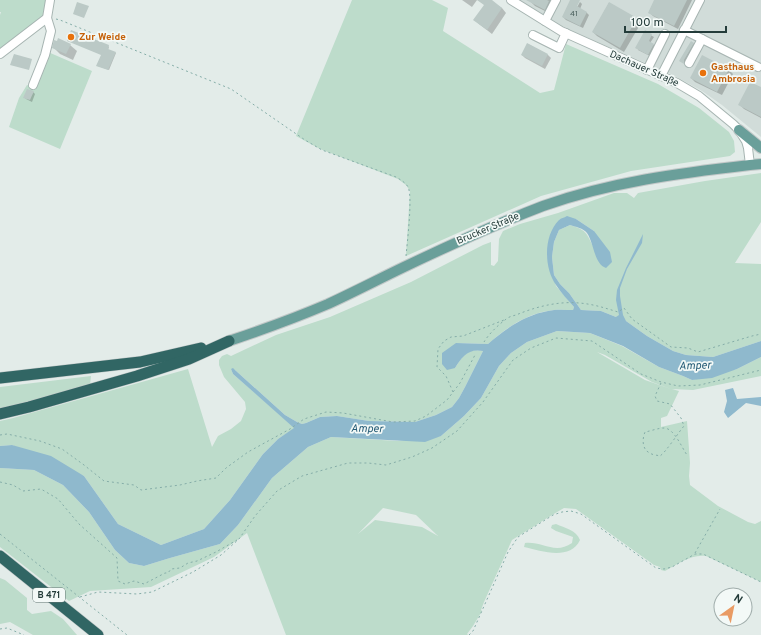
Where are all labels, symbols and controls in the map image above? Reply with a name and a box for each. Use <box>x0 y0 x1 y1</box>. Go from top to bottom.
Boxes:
scale bar <box>625 8 726 34</box>
house number: 41 <box>570 9 578 19</box>
text: 100 m <box>631 15 664 31</box>
place label: Zur Weide <box>79 31 126 44</box>
marker: Zur Weide <box>66 32 76 42</box>
street label: Dachauer Straße <box>607 48 681 90</box>
place label: Gasthaus Ambrosia <box>711 61 755 86</box>
marker: Gasthaus Ambrosia <box>698 68 708 78</box>
street label: Brucker Straße <box>455 210 521 248</box>
water label: Amper <box>679 358 712 374</box>
water label: Amper <box>351 422 384 436</box>
north arrow <box>713 587 753 627</box>
road number: B 471 <box>33 588 65 602</box>
text: N <box>731 591 745 607</box>

